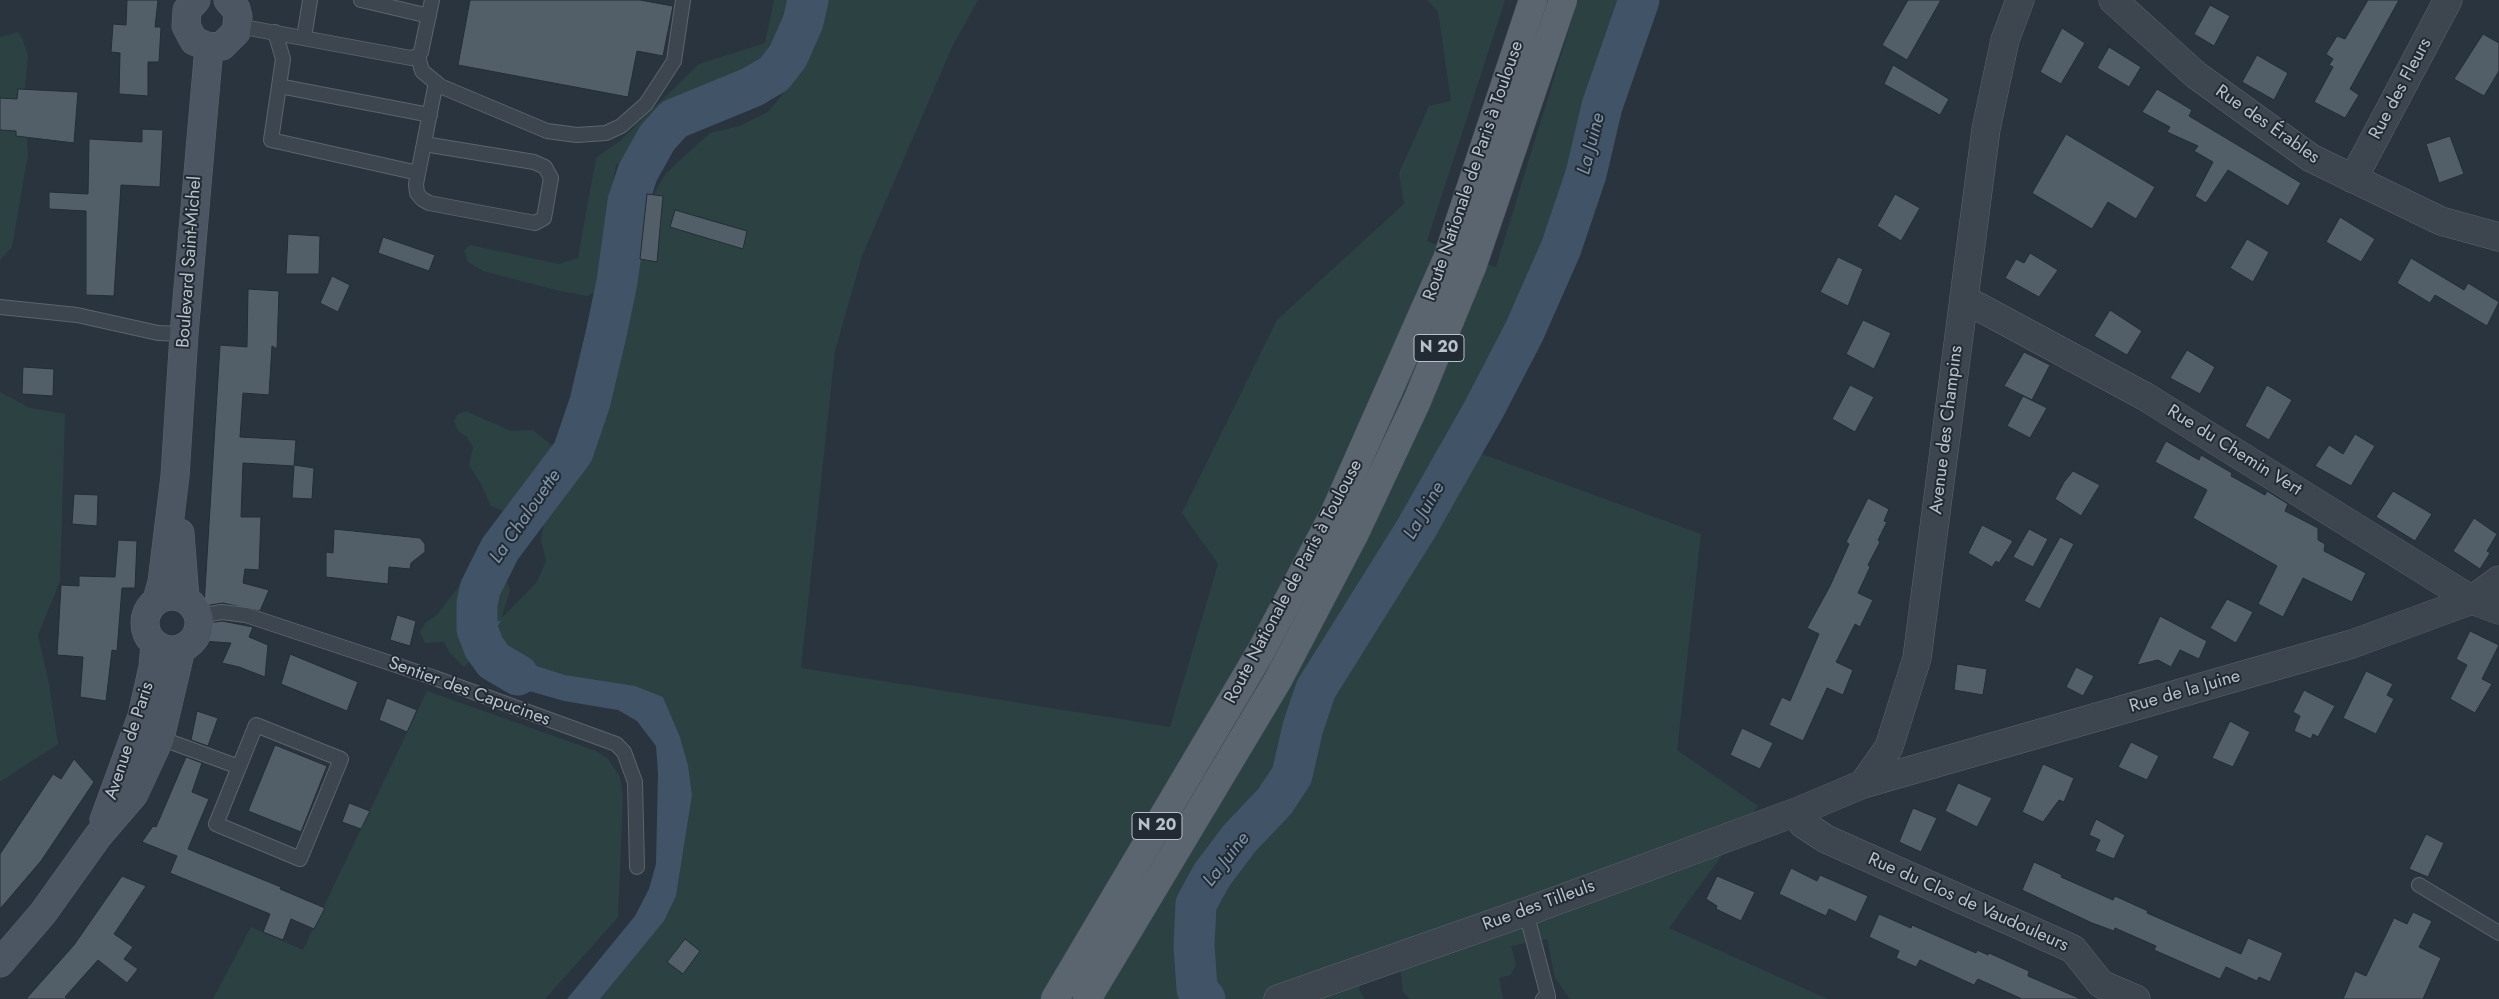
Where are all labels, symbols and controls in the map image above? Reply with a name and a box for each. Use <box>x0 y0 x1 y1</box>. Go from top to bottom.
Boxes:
street label: Rue des Fleurs <box>2365 35 2437 143</box>
street label: Route Nationale de Paris à Toulouse <box>1419 38 1529 304</box>
street label: Rue des Érables <box>2211 81 2323 169</box>
water label: La Juine <box>1573 111 1611 177</box>
street label: Boulevard Saint-Michel <box>173 175 207 349</box>
road number: N 20 <box>1414 334 1464 362</box>
street label: Avenue des Champins <box>1926 344 1968 516</box>
street label: Rue du Chemin Vert <box>2163 401 2305 501</box>
street label: Route Nationale de Paris à Toulouse <box>1220 456 1368 708</box>
water label: La Chalouette <box>485 466 567 568</box>
water label: La Juine <box>1399 478 1451 544</box>
street label: Sentier des Capucines <box>385 653 553 731</box>
street label: Rue de la Juine <box>2127 666 2243 718</box>
street label: Avenue de Paris <box>101 679 159 803</box>
road number: N 20 <box>1132 812 1182 839</box>
water label: La Juine <box>1199 828 1255 892</box>
street label: Rue du Clos de Vaudouleurs <box>1864 849 2072 957</box>
street label: Rue des Tilleuls <box>1480 876 1598 936</box>

